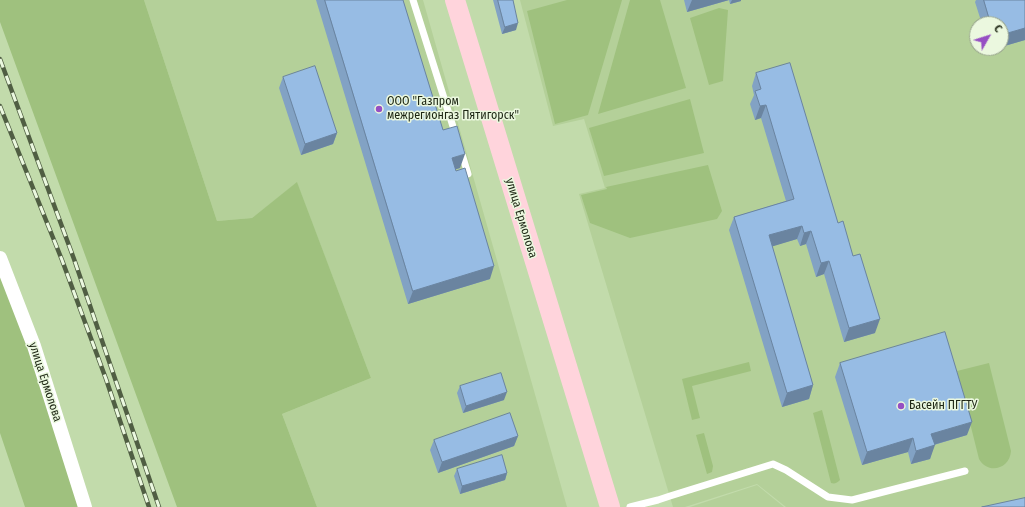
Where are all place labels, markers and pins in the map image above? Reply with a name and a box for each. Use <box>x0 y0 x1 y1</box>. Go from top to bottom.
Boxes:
place label: ООО "Газпром межрегионгаз Пятигорск" <box>387 95 519 123</box>
marker: ООО "Газпром межрегионгаз Пятигорск" <box>374 104 384 114</box>
place label: Басейн ПГГТУ <box>909 399 977 413</box>
marker: Басейн ПГГТУ <box>896 401 906 411</box>

